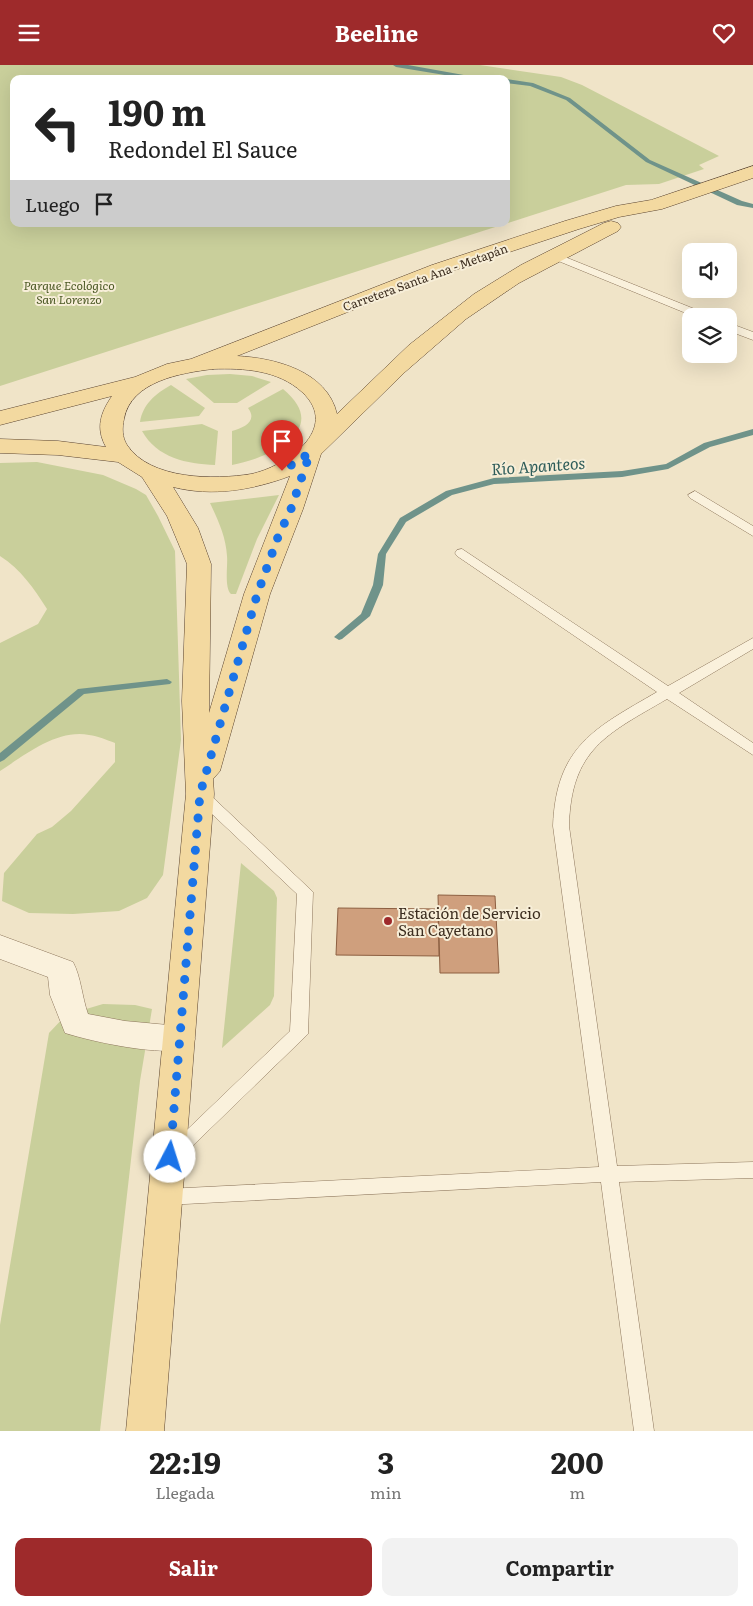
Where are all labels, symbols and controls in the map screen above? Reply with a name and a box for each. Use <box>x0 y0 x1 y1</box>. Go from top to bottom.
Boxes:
text: Beeline <box>335 16 418 49</box>
icon: menu <box>15 19 43 47</box>
icon: heart <box>710 19 738 47</box>
text: 190 m <box>108 85 206 137</box>
icon: left <box>25 95 90 160</box>
text: Redondel El Sauce <box>108 132 297 165</box>
text: Luego <box>25 190 80 218</box>
icon: arrive <box>90 190 118 218</box>
street label: Carretera Santa Ana - Metapán <box>340 239 510 315</box>
map controls <box>682 243 737 363</box>
button: sound <box>682 243 737 298</box>
park label: Parque Ecológico San Lorenzo <box>23 276 115 308</box>
button: layers <box>682 308 737 363</box>
pin <box>261 420 303 471</box>
icon: arrive <box>268 427 296 455</box>
water label: Río Apanteos <box>490 450 586 480</box>
place label: Estación de Servicio San Cayetano <box>398 901 541 941</box>
marker: Estación de Servicio San Cayetano <box>382 915 394 927</box>
position arrow <box>143 1130 195 1182</box>
text: 22:19 <box>149 1439 221 1483</box>
text: 3 <box>377 1439 394 1483</box>
text: 200 <box>551 1439 604 1483</box>
text: Llegada <box>156 1480 215 1504</box>
text: min <box>370 1480 402 1504</box>
text: m <box>569 1480 585 1504</box>
button: Salir <box>15 1538 372 1596</box>
button: Compartir <box>382 1538 738 1596</box>

